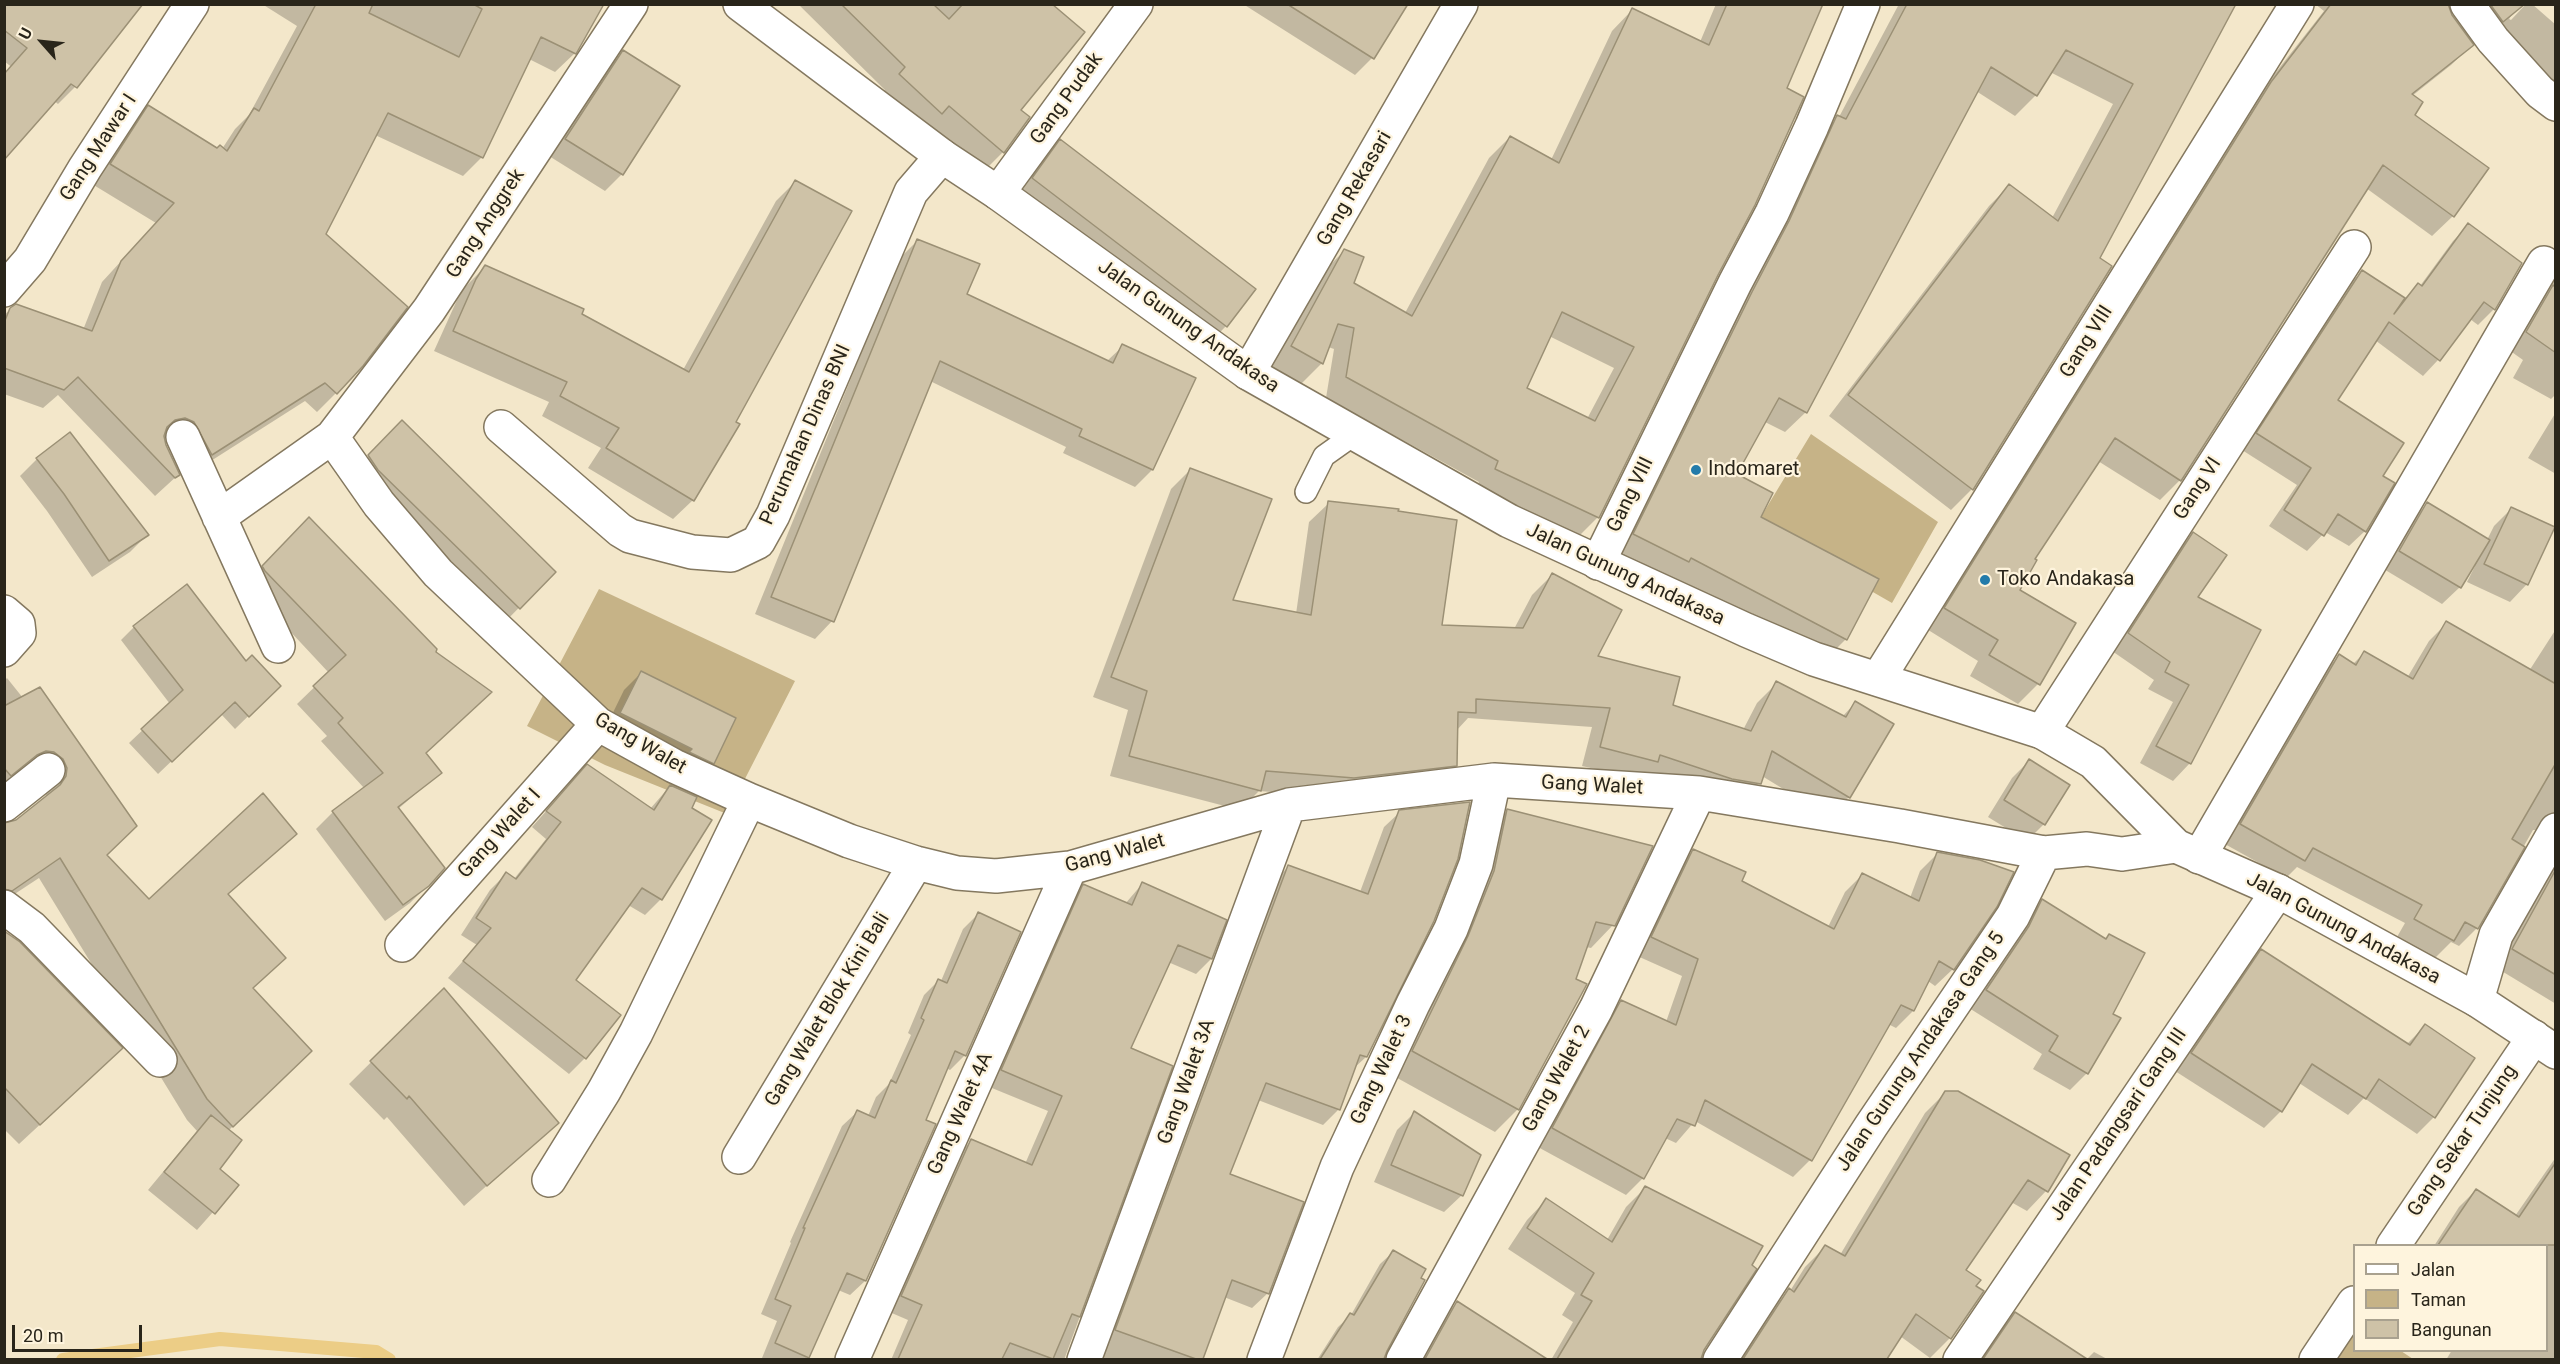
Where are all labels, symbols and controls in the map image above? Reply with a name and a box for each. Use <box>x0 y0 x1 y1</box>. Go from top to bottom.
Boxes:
north arrow <box>12 12 72 72</box>
text: U <box>15 25 36 43</box>
street label: Gang Pudak <box>1026 48 1108 150</box>
street label: Gang Mawar I <box>55 90 143 206</box>
street label: Gang Rekasari <box>1312 127 1398 251</box>
street label: Gang Anggrek <box>442 165 530 283</box>
street label: Jalan Gunung Andakasa <box>1093 255 1283 399</box>
street label: Gang VIII <box>2055 301 2119 383</box>
street label: Perumahan Dinas BNI <box>755 341 857 529</box>
street label: Gang VIII <box>1603 453 1659 537</box>
street label: Gang VI <box>2169 453 2227 525</box>
place label: Indomaret <box>1708 458 1799 482</box>
marker: Indomaret <box>1689 463 1703 477</box>
street label: Jalan Gunung Andakasa <box>1522 518 1728 632</box>
place label: Toko Andakasa <box>1997 568 2134 592</box>
marker: Toko Andakasa <box>1978 573 1992 587</box>
street label: Gang Walet <box>590 708 690 780</box>
street label: Gang Walet <box>1540 771 1644 801</box>
street label: Gang Walet I <box>453 784 547 884</box>
street label: Gang Walet <box>1063 829 1167 879</box>
street label: Jalan Gunung Andakasa <box>2242 868 2444 990</box>
street label: Gang Walet Blok Kini Bali <box>760 909 896 1111</box>
street label: Jalan Gunung Andakasa Gang 5 <box>1832 928 2010 1176</box>
street label: Gang Walet 3 <box>1346 1011 1418 1129</box>
street label: Gang Walet 3A <box>1153 1016 1221 1148</box>
street label: Gang Walet 2 <box>1518 1021 1596 1137</box>
street label: Jalan Padangsari Gang III <box>2045 1024 2193 1226</box>
street label: Gang Walet 4A <box>923 1049 999 1179</box>
street label: Gang Sekar Tunjung <box>2403 1060 2523 1222</box>
legend <box>2353 1244 2548 1352</box>
text: Jalan <box>2411 1259 2455 1280</box>
text: Taman <box>2411 1289 2466 1310</box>
scale bar <box>15 1313 146 1351</box>
text: Bangunan <box>2411 1319 2492 1340</box>
text: 20 m <box>23 1325 63 1346</box>

